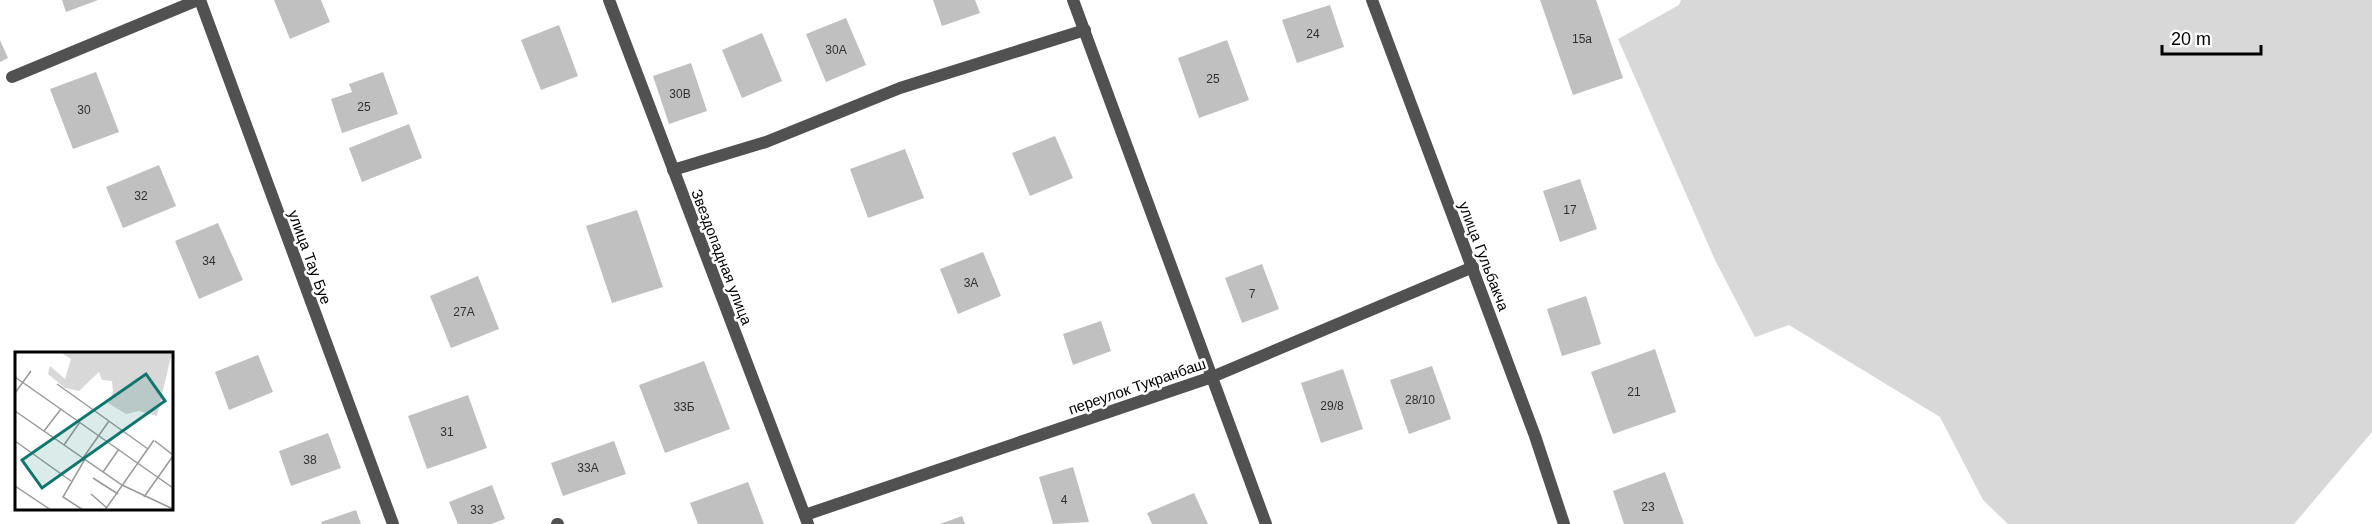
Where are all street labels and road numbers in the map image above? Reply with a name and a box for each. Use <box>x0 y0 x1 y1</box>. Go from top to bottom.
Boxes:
street label: Звездопадная улица <box>688 187 756 328</box>
street label: улица Гульбакча <box>1455 199 1513 314</box>
street label: улица Тау Буе <box>285 208 335 306</box>
street label: переулок Тукранбаш <box>1066 355 1208 417</box>

